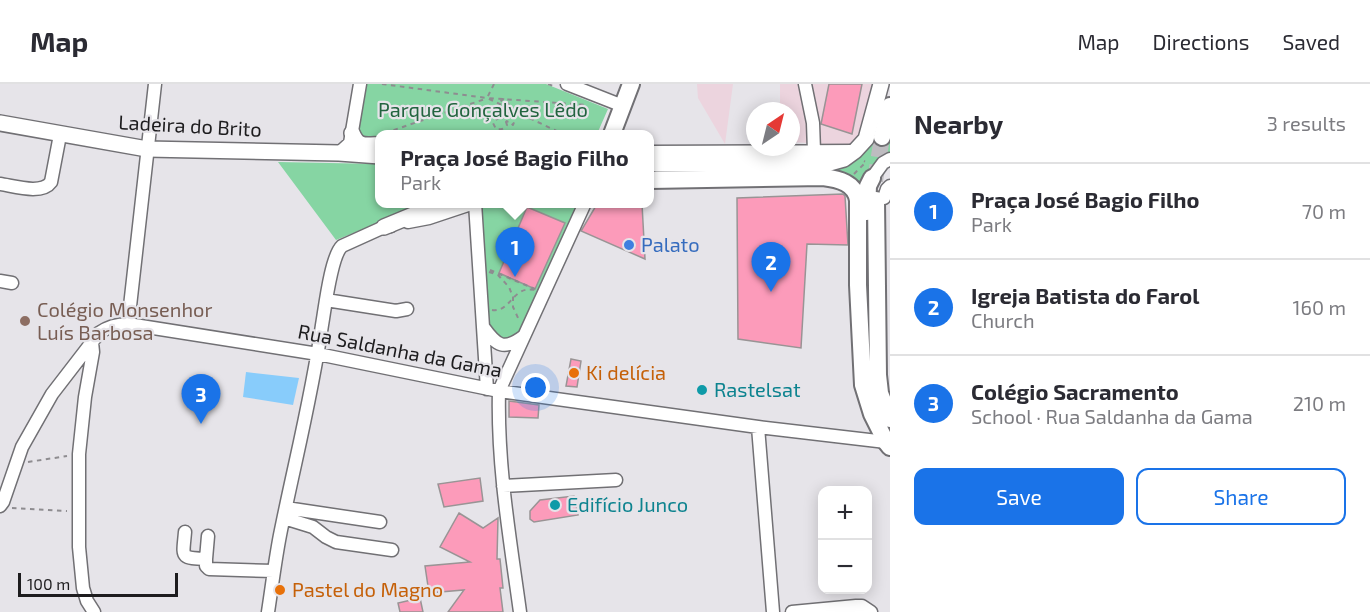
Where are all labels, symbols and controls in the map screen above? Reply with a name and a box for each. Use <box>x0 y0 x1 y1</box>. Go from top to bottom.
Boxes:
text: Map <box>30 24 88 58</box>
text: Map <box>1077 29 1120 54</box>
text: Directions <box>1153 29 1249 54</box>
text: Saved <box>1282 29 1340 54</box>
park label: Parque Gonçalves Lêdo <box>378 97 588 122</box>
north arrow <box>746 102 800 156</box>
text: Nearby <box>914 108 1003 139</box>
street label: Ladeira do Brito <box>118 109 262 141</box>
text: 3 results <box>1267 111 1346 135</box>
popup <box>375 130 654 208</box>
text: Praça José Bagio Filho <box>400 144 629 170</box>
text: Park <box>400 170 441 194</box>
text: Praça José Bagio Filho <box>971 186 1199 212</box>
text: 1 <box>929 199 938 223</box>
text: 70 m <box>1302 199 1346 223</box>
text: Park <box>971 212 1012 236</box>
pin: 1 <box>496 228 534 277</box>
place label: Palato <box>641 232 700 256</box>
marker: Palato <box>622 238 636 252</box>
pin: 2 <box>752 242 790 292</box>
text: Igreja Batista do Farol <box>971 282 1200 308</box>
text: 2 <box>928 295 939 319</box>
text: 160 m <box>1293 295 1346 319</box>
place label: Colégio Monsenhor Luís Barbosa <box>37 297 212 344</box>
text: Church <box>971 308 1035 332</box>
marker: Colégio Monsenhor Luís Barbosa <box>18 314 32 328</box>
street label: Rua Saldanha da Gama <box>296 318 504 382</box>
place label: Ki delícia <box>586 360 666 384</box>
marker: Ki delícia <box>567 366 581 380</box>
your location <box>521 373 550 402</box>
pin: 3 <box>182 374 220 424</box>
place label: Rastelsat <box>714 377 801 401</box>
text: Colégio Sacramento <box>971 378 1179 404</box>
marker: Rastelsat <box>695 383 709 397</box>
text: 3 <box>928 391 939 415</box>
text: 210 m <box>1293 391 1346 415</box>
text: School · Rua Saldanha da Gama <box>971 404 1253 428</box>
button: Save <box>914 468 1124 525</box>
button: Share <box>1136 468 1346 525</box>
map controls <box>818 486 872 594</box>
button: + <box>818 486 872 540</box>
place label: Edifício Junco <box>567 492 688 516</box>
marker: Edifício Junco <box>548 498 562 512</box>
button: − <box>818 540 872 594</box>
scale bar <box>18 570 178 598</box>
text: 100 m <box>27 574 70 593</box>
place label: Pastel do Magno <box>292 577 443 601</box>
marker: Pastel do Magno <box>273 583 287 597</box>

